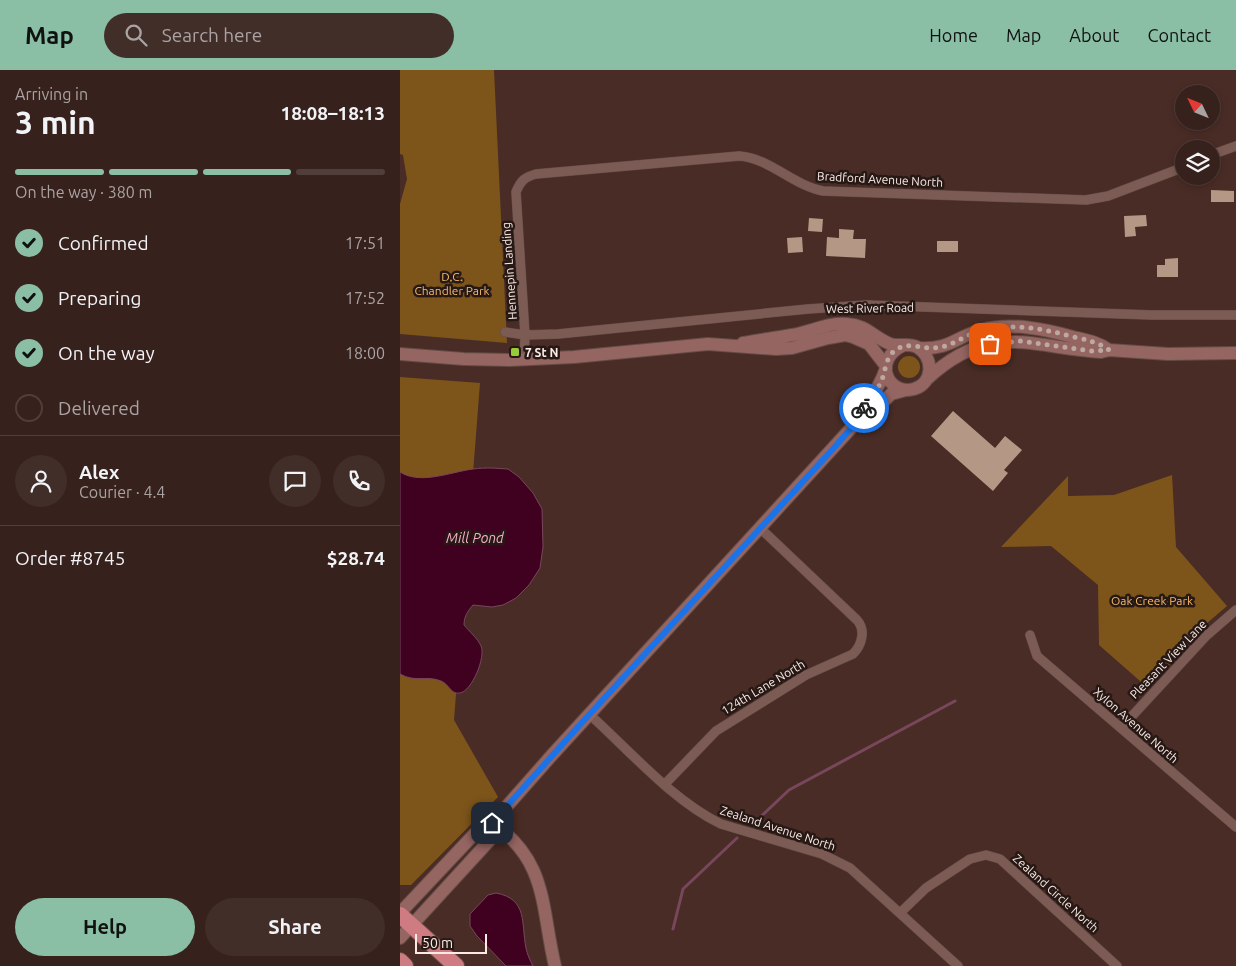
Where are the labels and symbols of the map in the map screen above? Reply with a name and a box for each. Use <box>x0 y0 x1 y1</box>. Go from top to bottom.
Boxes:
north arrow <box>1175 85 1220 130</box>
street label: Bradford Avenue North <box>817 169 943 189</box>
street label: Hennepin Landing <box>499 222 519 320</box>
park label: D.C. Chandler Park <box>414 270 490 297</box>
street label: West River Road <box>826 301 914 315</box>
pin <box>969 323 1011 365</box>
marker: 7 St N <box>509 346 521 358</box>
place label: 7 St N <box>525 346 558 359</box>
courier <box>839 383 889 433</box>
water label: Mill Pond <box>446 530 505 546</box>
park label: Oak Creek Park <box>1111 594 1193 607</box>
street label: Pleasant View Lane <box>1127 617 1209 701</box>
street label: 124th Lane North <box>719 657 807 717</box>
street label: Xylon Avenue North <box>1091 685 1181 765</box>
pin <box>471 802 513 844</box>
street label: Zealand Avenue North <box>719 803 837 853</box>
street label: Zealand Circle North <box>1011 851 1101 935</box>
scale bar <box>415 931 488 954</box>

